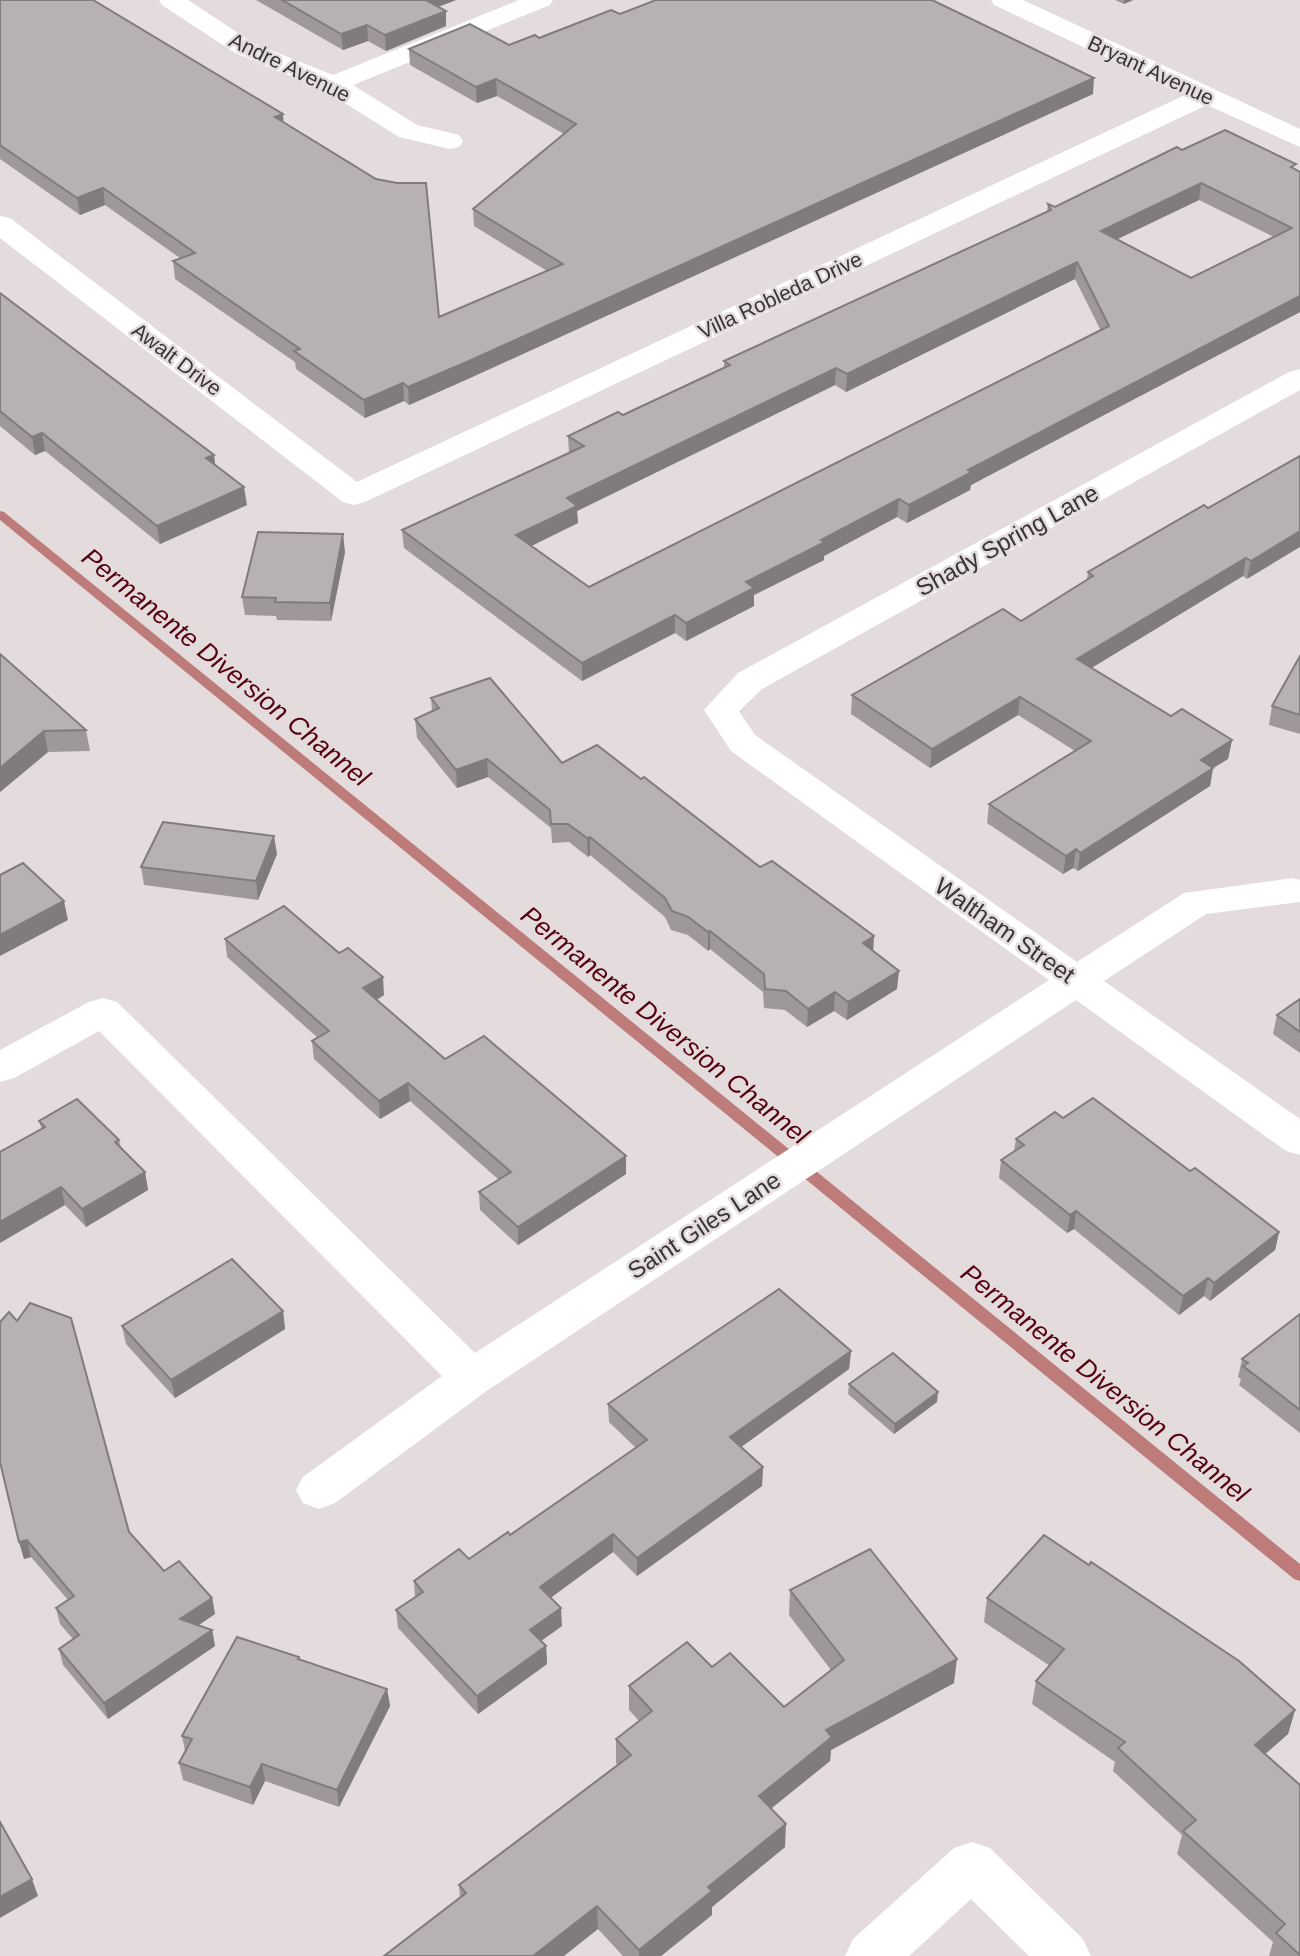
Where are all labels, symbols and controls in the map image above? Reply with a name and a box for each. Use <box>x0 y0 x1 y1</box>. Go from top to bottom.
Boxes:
street label: Andre Avenue <box>226 28 354 106</box>
street label: Bryant Avenue <box>1084 31 1218 109</box>
street label: Villa Robleda Drive <box>694 247 866 343</box>
street label: Awalt Drive <box>128 318 226 400</box>
street label: Shady Spring Lane <box>911 479 1103 601</box>
water label: Permanente Diversion Channel <box>76 542 377 793</box>
street label: Waltham Street <box>930 872 1080 988</box>
water label: Permanente Diversion Channel <box>515 900 816 1151</box>
street label: Saint Giles Lane <box>623 1166 785 1284</box>
water label: Permanente Diversion Channel <box>955 1258 1256 1509</box>

